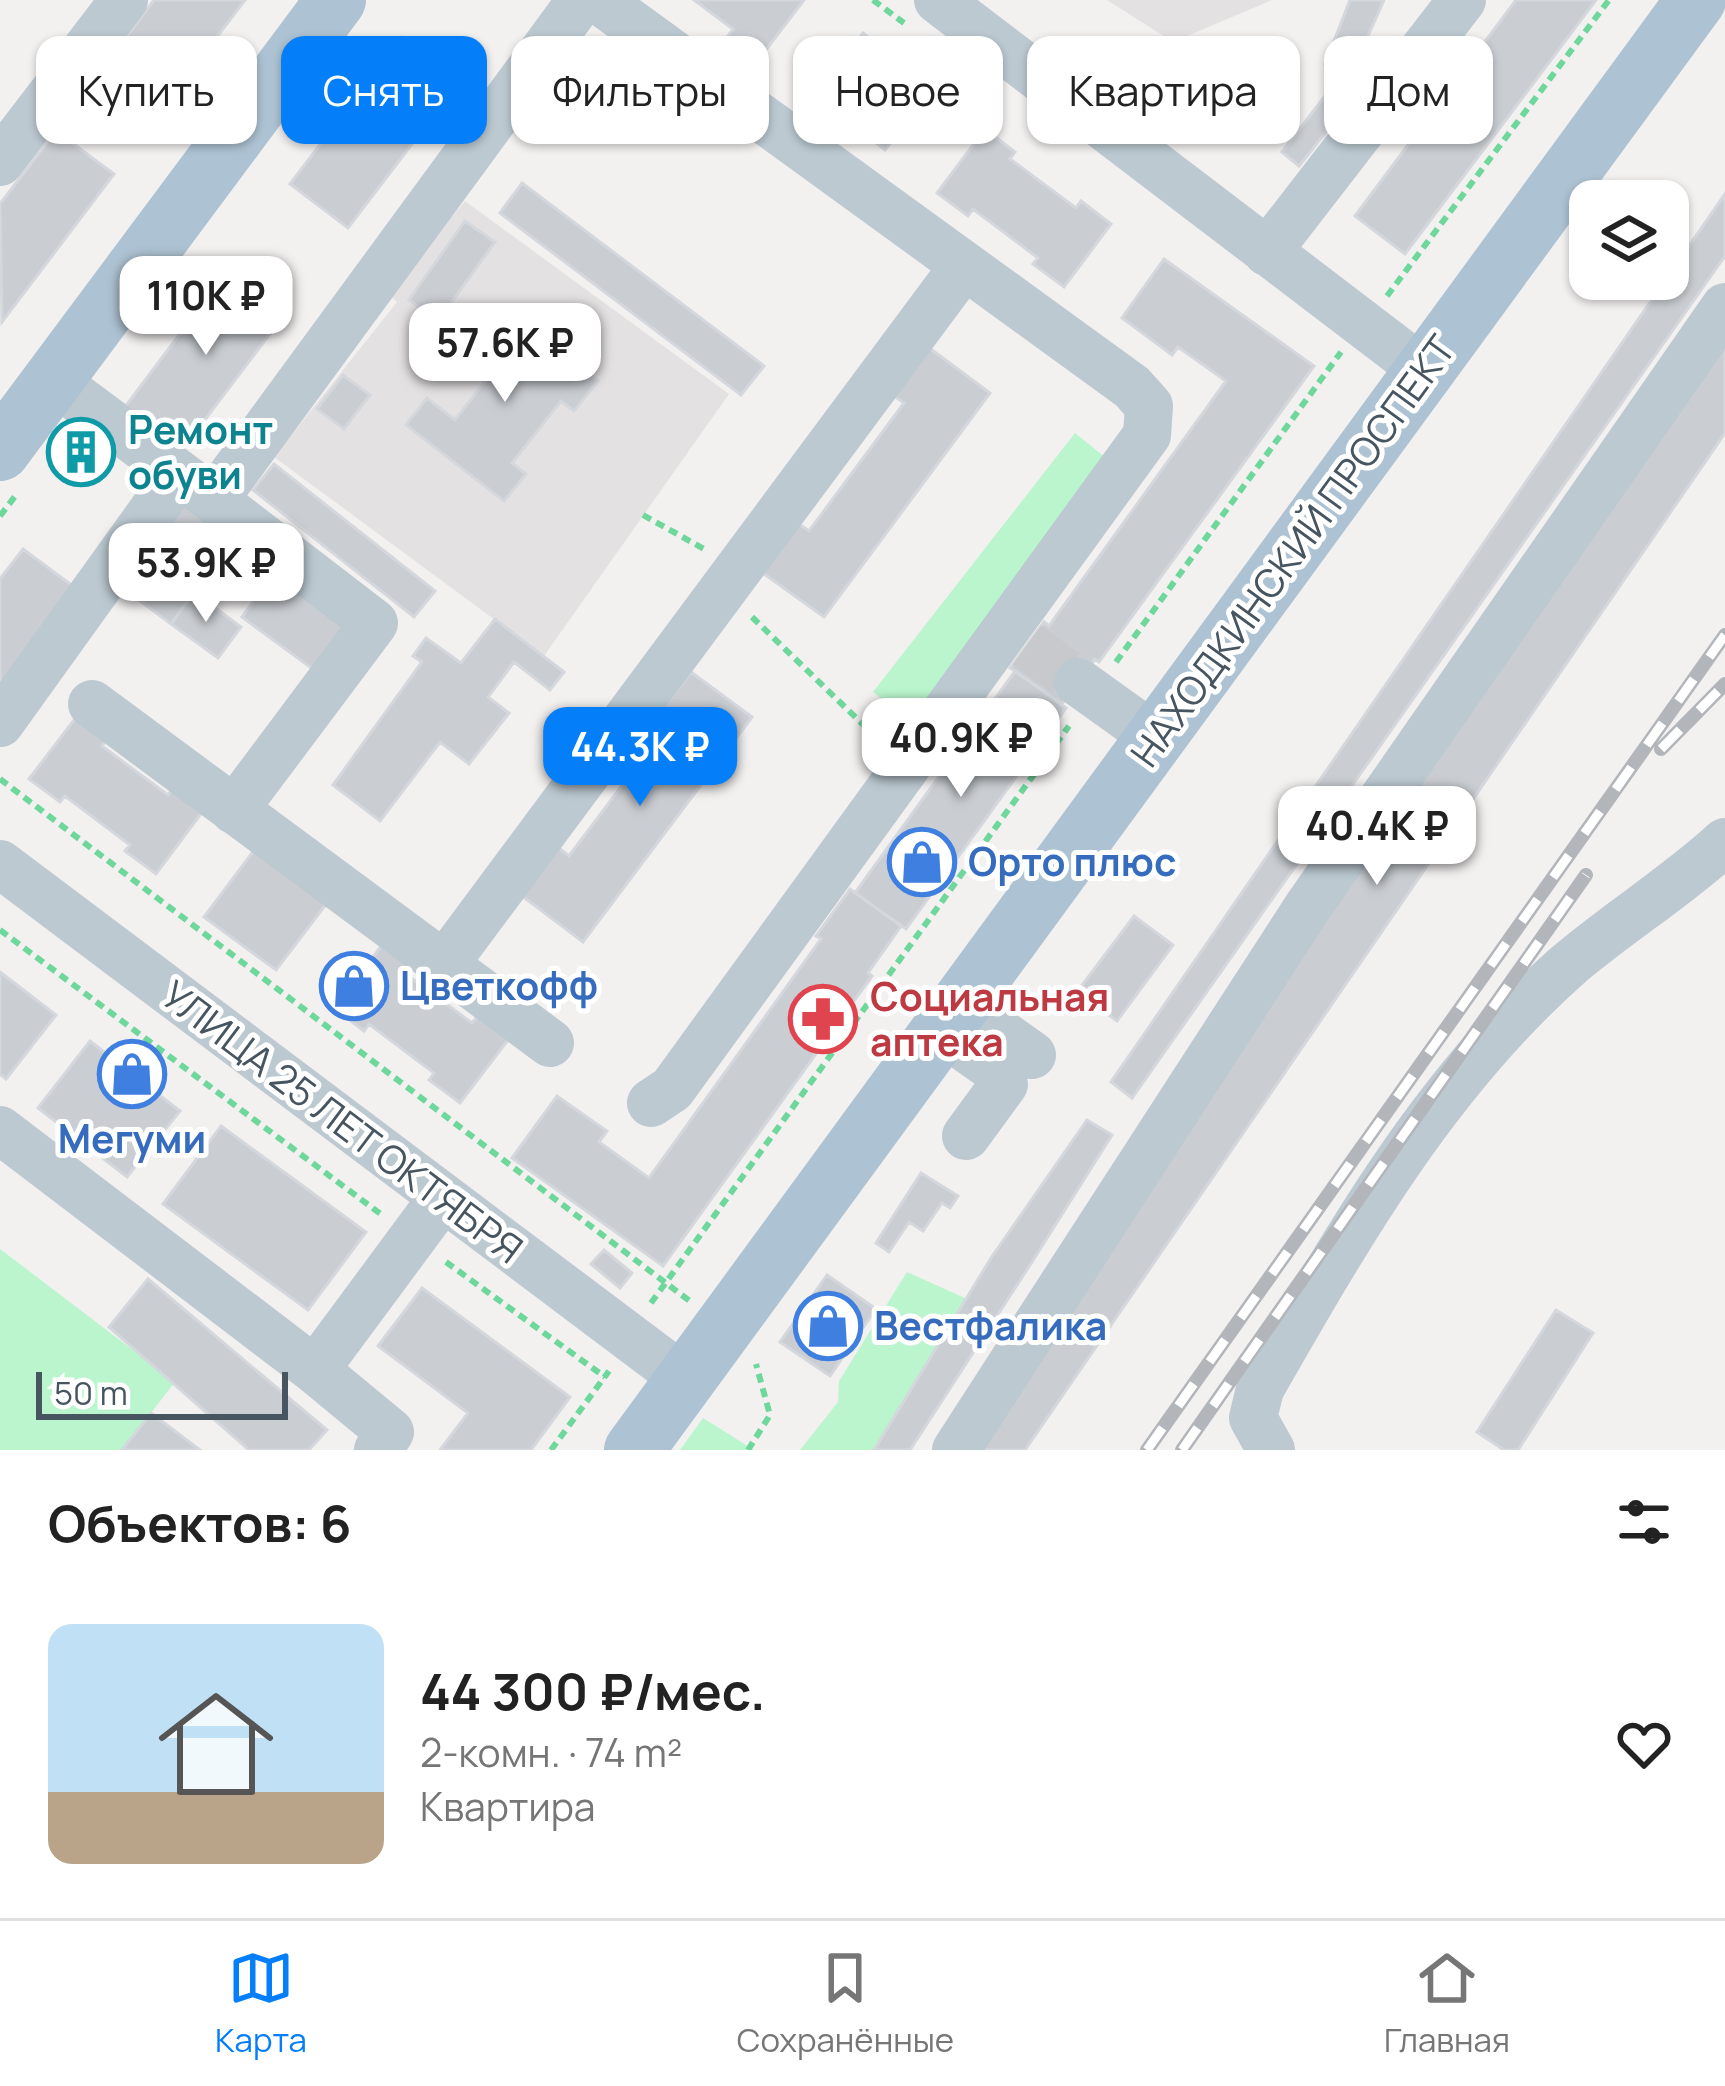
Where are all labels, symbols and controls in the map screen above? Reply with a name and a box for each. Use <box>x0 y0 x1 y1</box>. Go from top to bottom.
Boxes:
chip: Купить <box>36 36 257 144</box>
chip: Снять <box>281 36 487 144</box>
chip: Фильтры <box>511 36 769 144</box>
chip: Новое <box>793 36 1003 144</box>
chip: Квартира <box>1027 36 1300 144</box>
chip: Дом <box>1324 36 1493 144</box>
map controls <box>1569 180 1689 300</box>
button: layers <box>1569 180 1689 300</box>
pin: 110K ₽ <box>108 256 304 358</box>
text: 110K ₽ <box>147 268 265 322</box>
pin: 57.6K ₽ <box>394 303 616 405</box>
text: 57.6K ₽ <box>436 315 574 369</box>
street label: НАХОДКИНСКИЙ ПРОСПЕКТ <box>1117 324 1467 777</box>
place label: Ремонт обуви <box>128 402 273 501</box>
building icon: Ремонт обуви <box>46 417 116 487</box>
pin: 53.9K ₽ <box>95 523 317 625</box>
text: 53.9K ₽ <box>136 535 276 589</box>
pin: 40.9K ₽ <box>850 698 1072 800</box>
pin: 44.3K ₽ <box>529 707 751 809</box>
text: 40.9K ₽ <box>889 710 1033 764</box>
text: 44.3K ₽ <box>570 719 710 773</box>
pin: 40.4K ₽ <box>1266 786 1488 888</box>
text: 40.4K ₽ <box>1305 798 1449 852</box>
shop icon: Орто плюс <box>887 827 957 897</box>
place label: Орто плюс <box>968 834 1176 888</box>
shop icon: Цветкофф <box>319 951 389 1021</box>
place label: Цветкофф <box>400 958 598 1012</box>
street label: УЛИЦА 25 ЛЕТ ОКТЯБРЯ <box>151 968 534 1275</box>
place label: Социальная аптека <box>870 969 1109 1068</box>
pharmacy icon: Социальная аптека <box>788 984 858 1054</box>
shop icon: Мегуми <box>97 1039 167 1109</box>
place label: Мегуми <box>58 1111 206 1165</box>
shop icon: Вестфалика <box>793 1291 863 1361</box>
place label: Вестфалика <box>874 1298 1107 1352</box>
scale bar <box>36 1366 288 1419</box>
text: 50 m <box>54 1370 128 1415</box>
text: Объектов: 6 <box>48 1488 351 1557</box>
icon: filters <box>1611 1489 1677 1555</box>
text: 44 300 ₽/мес. <box>420 1656 766 1725</box>
icon: home <box>144 1672 288 1816</box>
icon: heart <box>1611 1711 1677 1777</box>
text: 2-комн. · 74 m² <box>420 1725 682 1779</box>
text: Квартира <box>420 1779 595 1833</box>
tab: Карта <box>215 1945 307 2062</box>
tab: Сохранённые <box>737 1945 954 2062</box>
tab: Главная <box>1384 1945 1510 2062</box>

